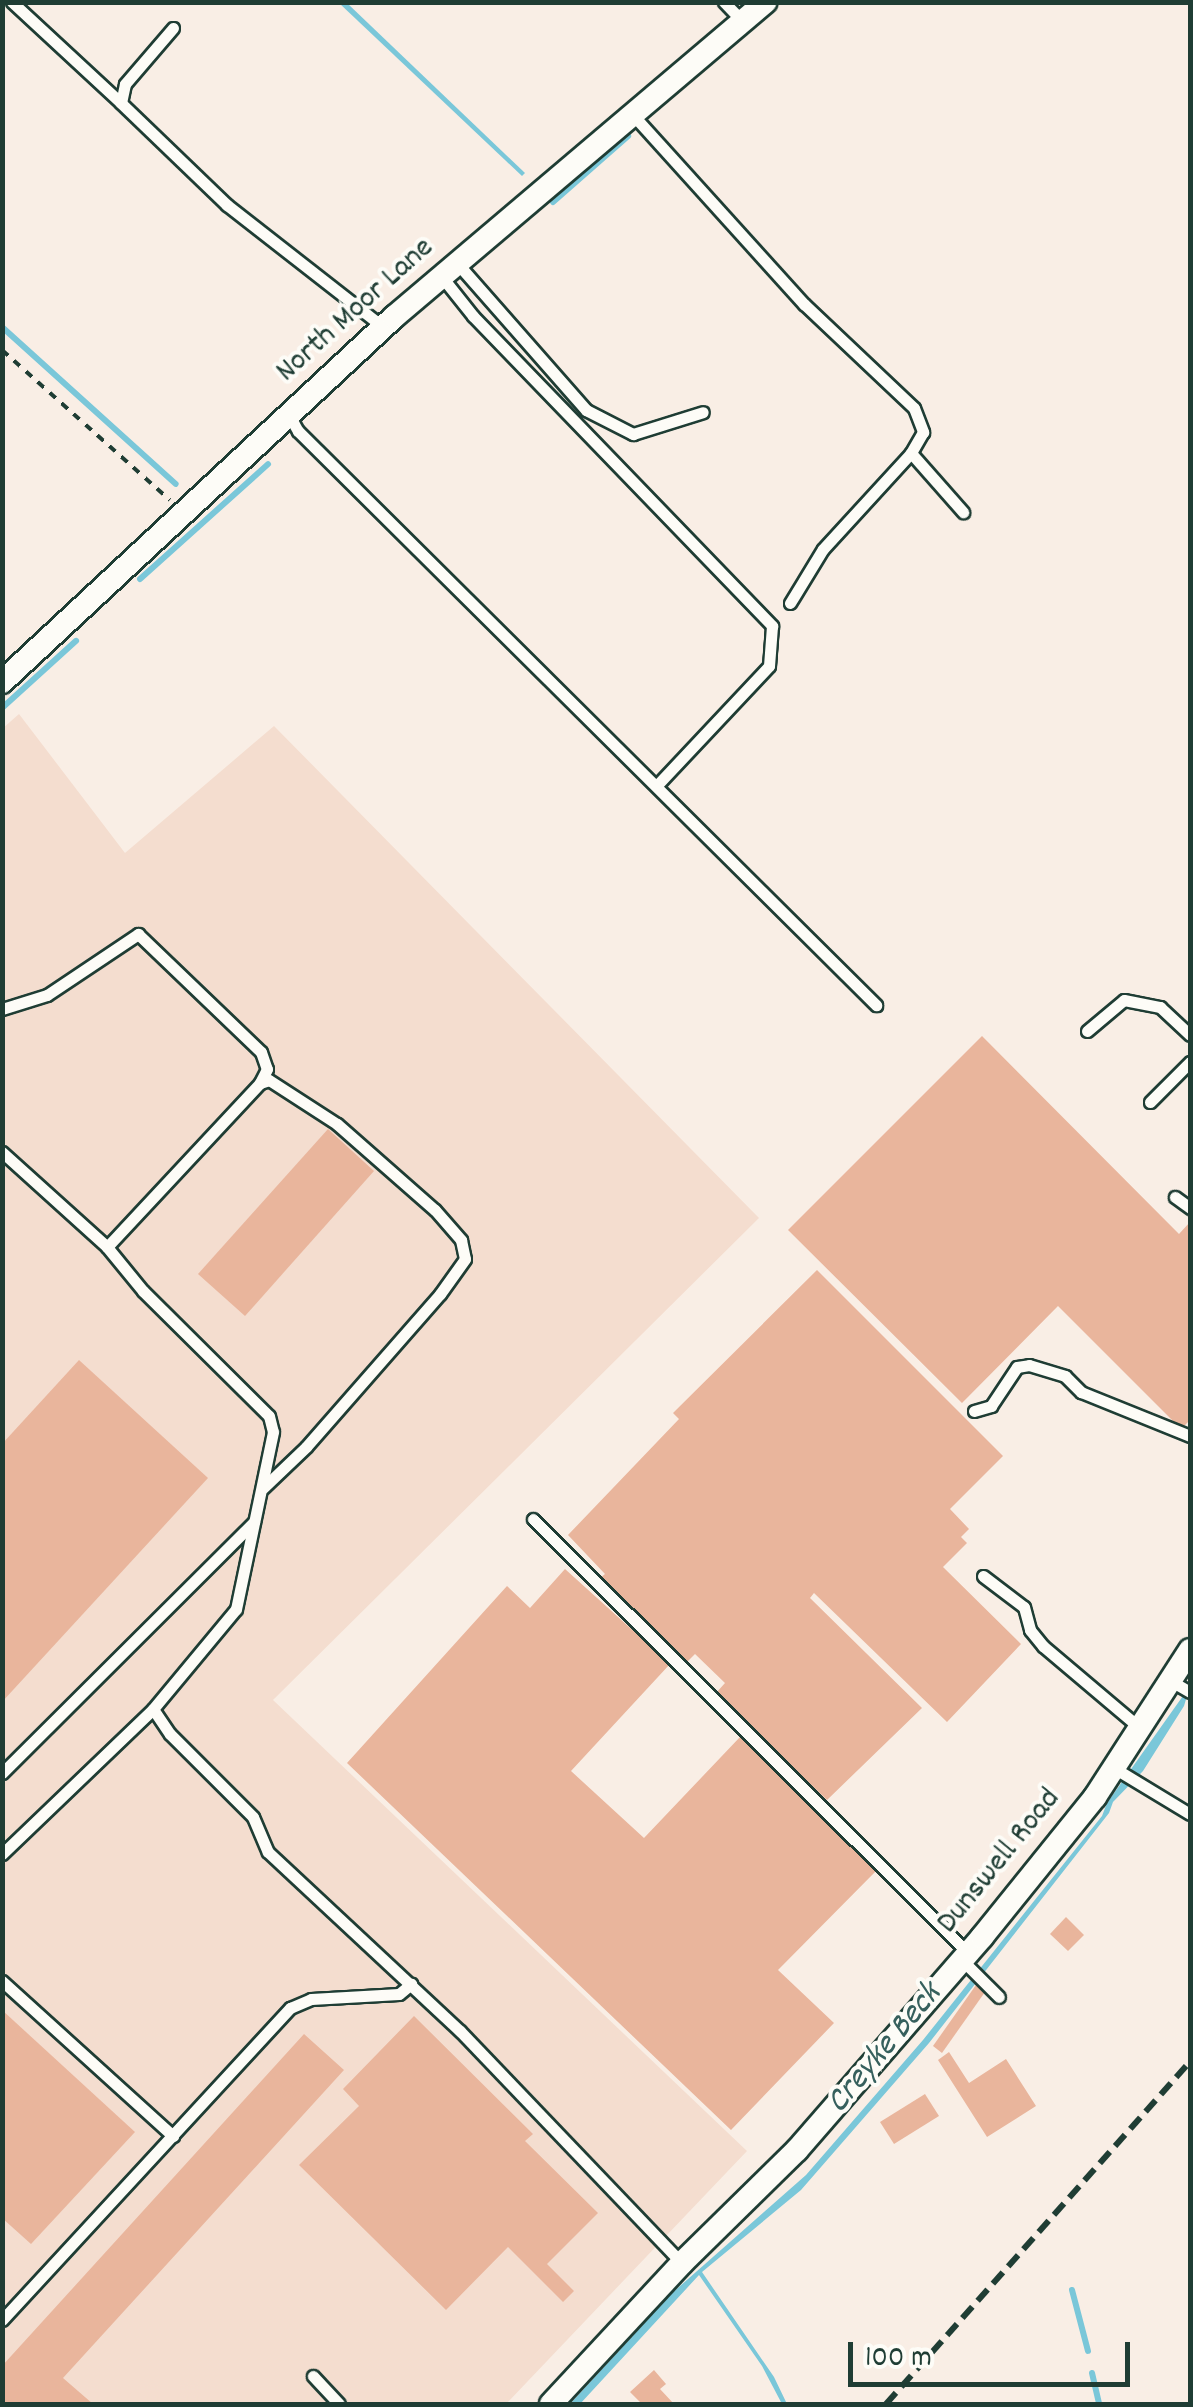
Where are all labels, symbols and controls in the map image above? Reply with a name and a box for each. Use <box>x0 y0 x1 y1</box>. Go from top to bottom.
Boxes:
street label: North Moor Lane <box>269 230 443 392</box>
street label: Dunswell Road <box>930 1782 1070 1942</box>
water label: Creyke Beck <box>818 1975 952 2123</box>
scale bar <box>853 2322 1136 2384</box>
text: 100 m <box>865 2338 932 2381</box>

